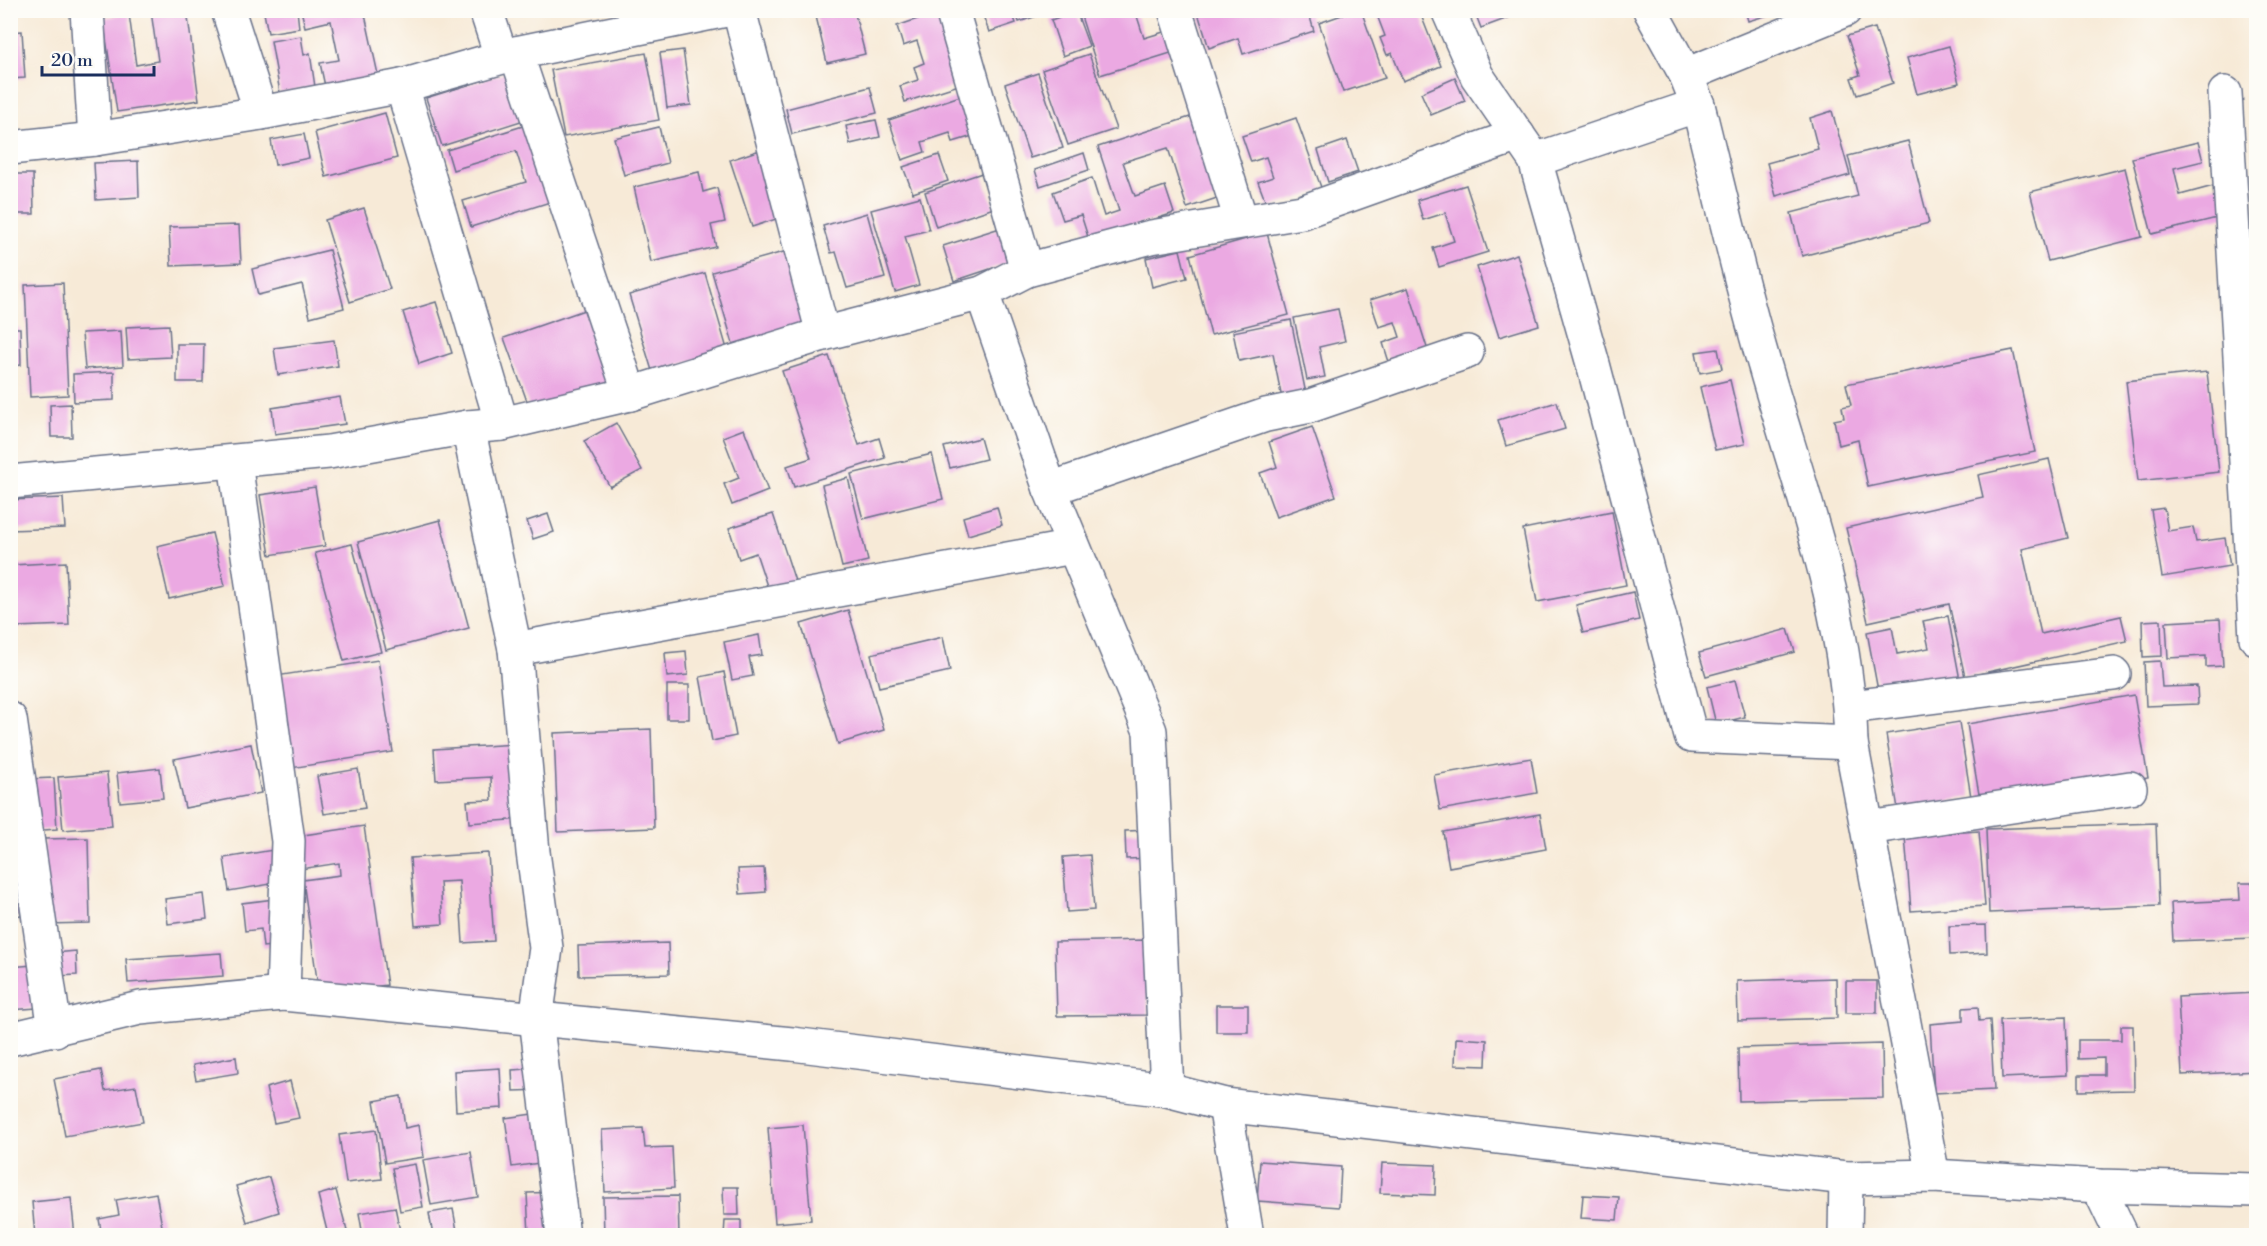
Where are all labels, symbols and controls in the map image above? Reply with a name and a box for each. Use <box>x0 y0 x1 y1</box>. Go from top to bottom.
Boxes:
scale bar <box>42 39 154 77</box>
text: 20 m <box>51 49 93 72</box>

